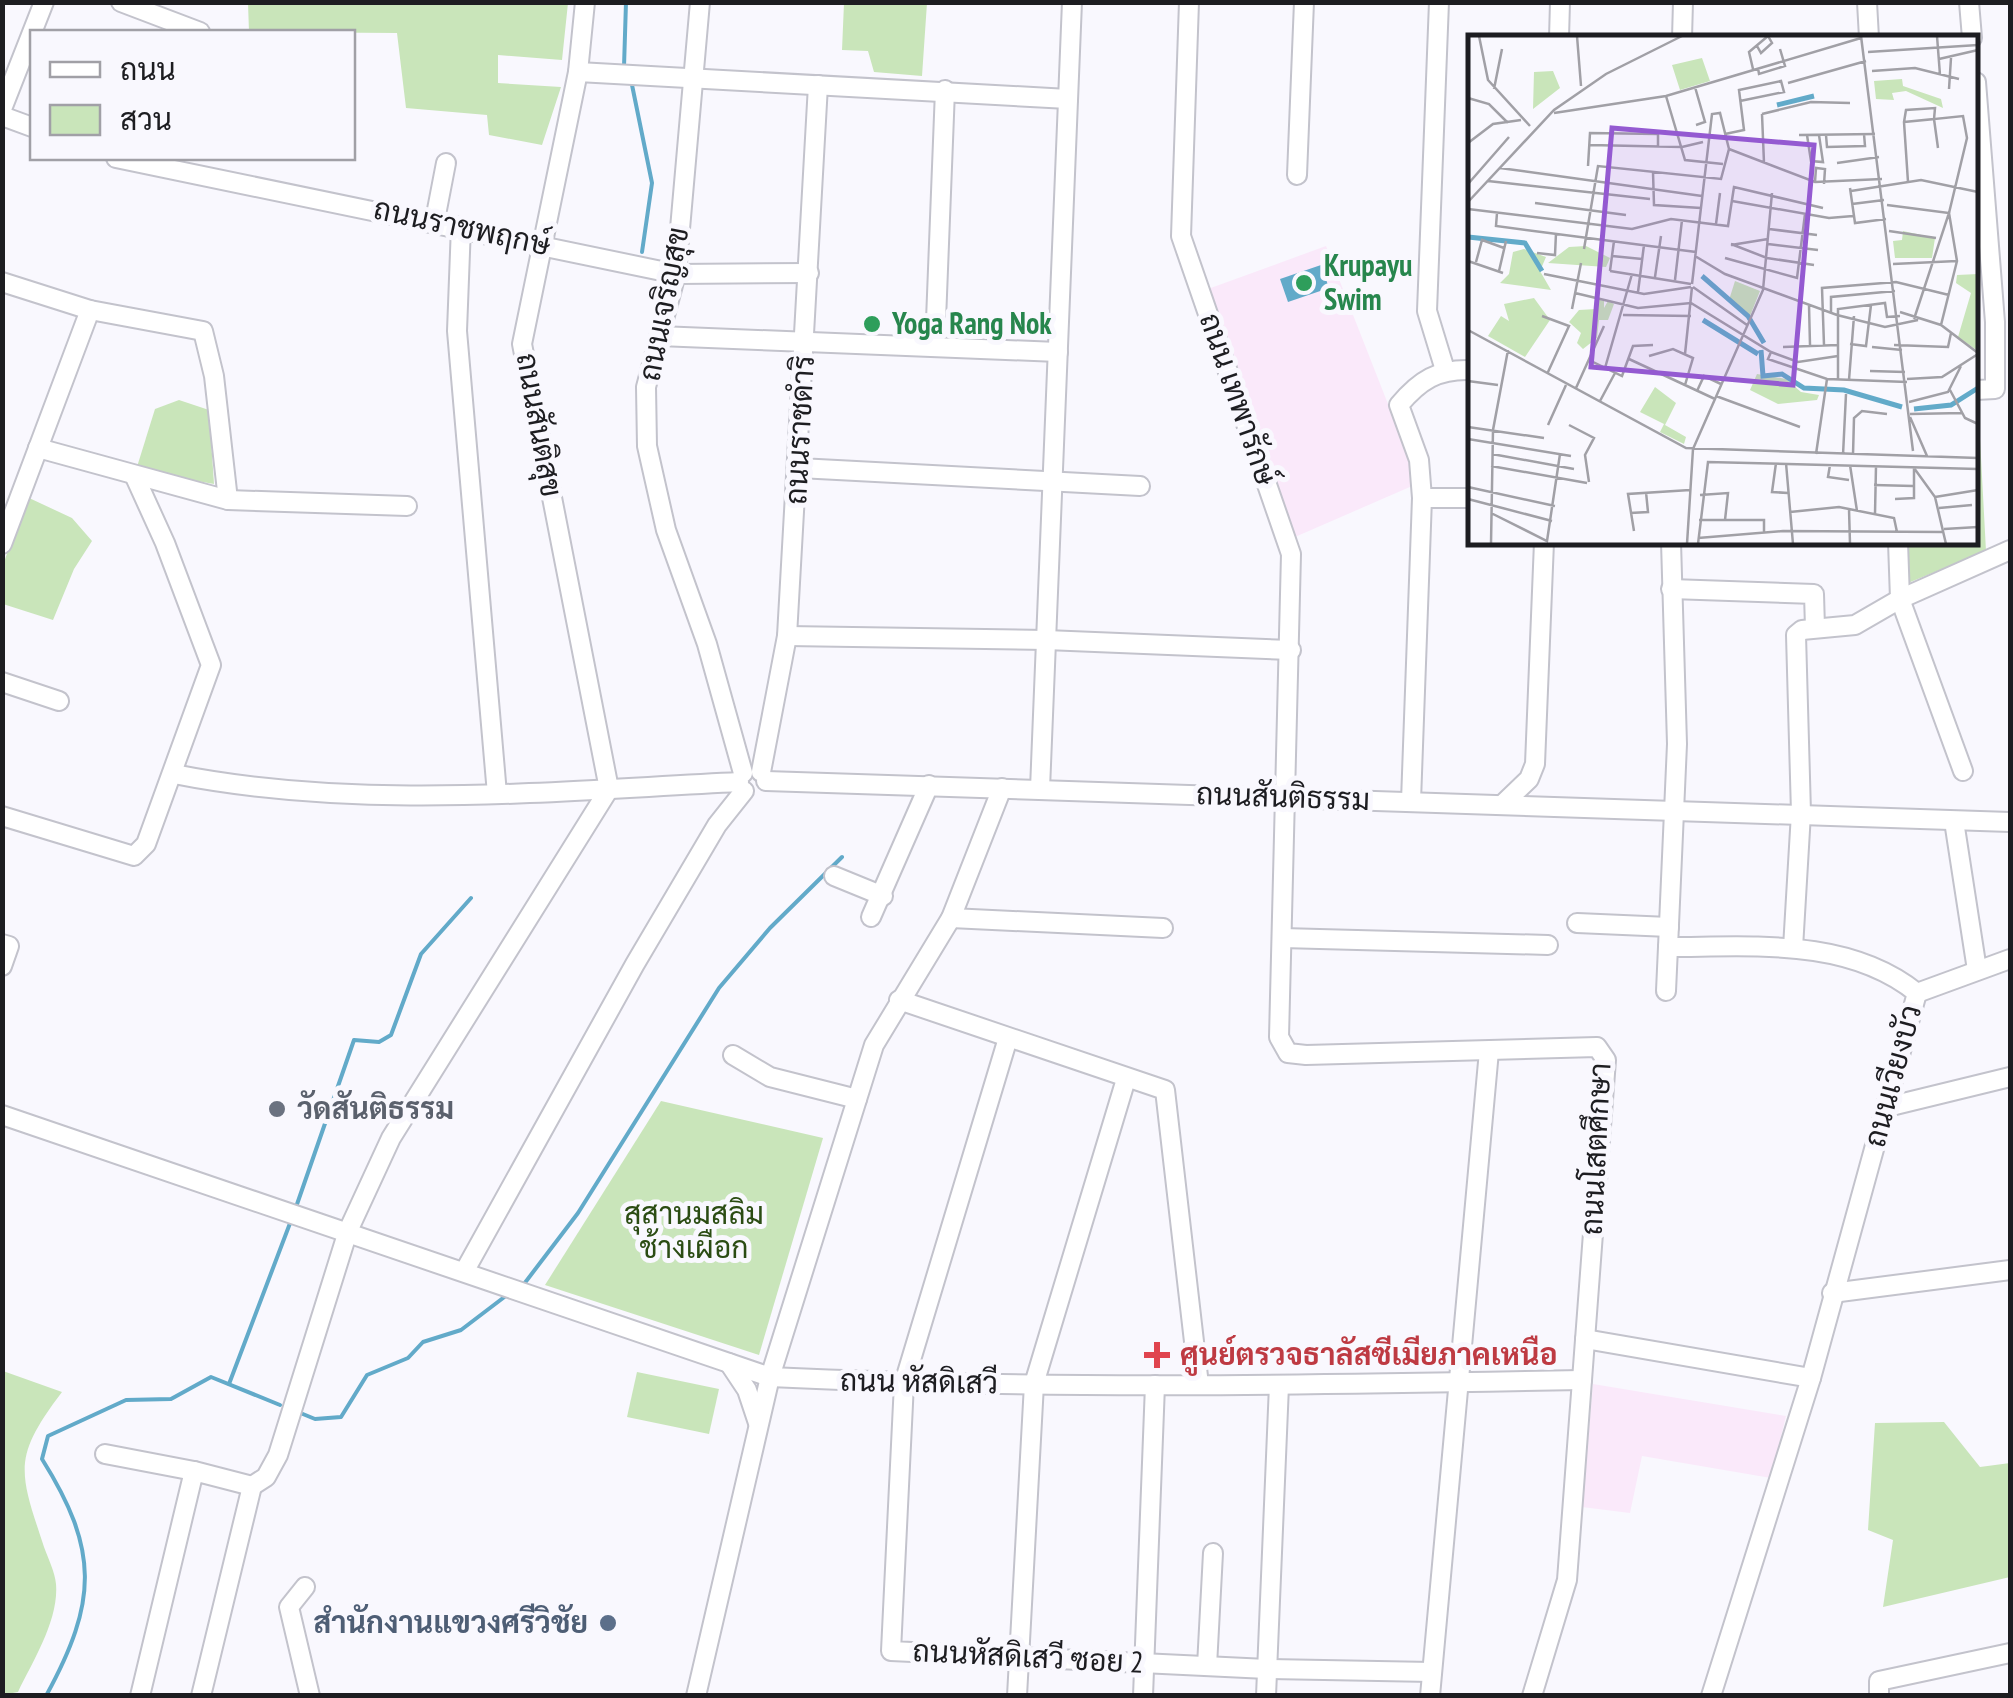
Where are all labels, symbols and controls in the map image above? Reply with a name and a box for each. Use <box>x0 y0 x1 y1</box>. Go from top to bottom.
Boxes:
legend <box>30 30 355 160</box>
inset map <box>1468 35 1978 545</box>
text: ถนน <box>120 49 176 88</box>
text: สวน <box>120 99 172 138</box>
street label: ถนนราชพฤกษ์ <box>370 188 555 263</box>
street label: ถนนเจริญสุข <box>628 223 700 385</box>
place label: Krupayu Swim <box>1324 245 1413 318</box>
marker: Krupayu Swim <box>1293 272 1315 294</box>
place label: Yoga Rang Nok <box>891 303 1052 342</box>
street label: ถนน เทพารักษ์ <box>1192 307 1287 490</box>
marker: Yoga Rang Nok <box>861 313 883 335</box>
street label: ถนนสันติสุข <box>506 350 572 500</box>
street label: ถนนราชดำริ <box>775 354 822 506</box>
street label: ถนนสันติธรรม <box>1195 773 1371 818</box>
street label: ถนนเวียงบัว <box>1854 1000 1929 1151</box>
street label: ถนนโสตศึกษา <box>1571 1062 1618 1236</box>
place label: วัดสันติธรรม <box>297 1088 454 1127</box>
marker: วัดสันติธรรม <box>266 1098 288 1120</box>
park label: สุสานมุสลิม ช้างเผือก <box>624 1193 764 1266</box>
place label: ศูนย์ตรวจธาลัสซีเมียภาคเหนือ <box>1180 1334 1558 1376</box>
marker: ศูนย์ตรวจธาลัสซีเมียภาคเหนือ <box>1144 1342 1170 1368</box>
street label: ถนน หัสดิเสวี <box>840 1360 999 1401</box>
place label: สำนักงานแขวงศรีวิชัย <box>313 1602 588 1641</box>
marker: สำนักงานแขวงศรีวิชัย <box>597 1612 619 1634</box>
street label: ถนนหัสดิเสวี ซอย 2 <box>912 1630 1145 1681</box>

